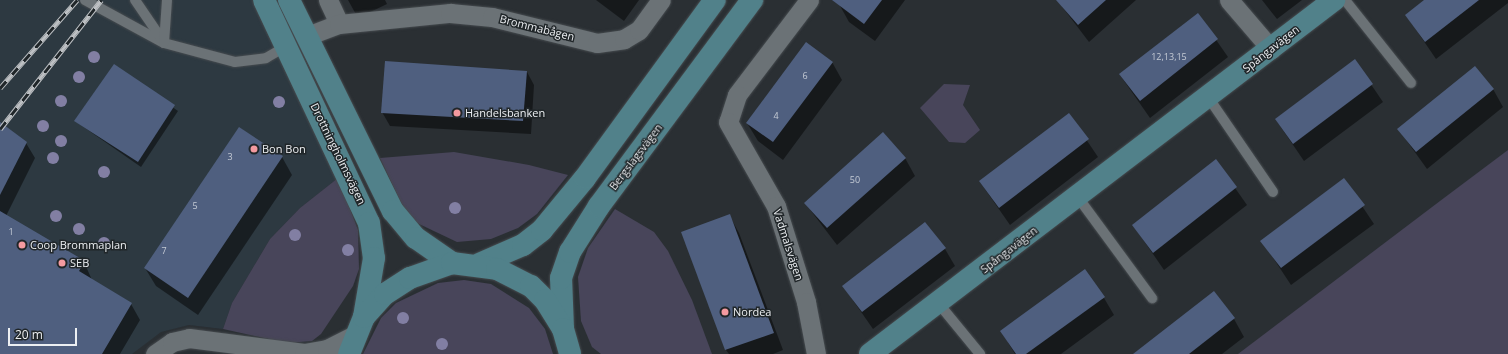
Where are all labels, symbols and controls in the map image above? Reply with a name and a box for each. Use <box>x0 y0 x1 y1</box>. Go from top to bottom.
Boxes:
street label: Brommabågen <box>498 12 576 44</box>
street label: Spångavägen <box>1240 23 1302 75</box>
house number: 12,13,15 <box>1151 52 1187 62</box>
house number: 6 <box>802 71 808 81</box>
street label: Drottningholmsvägen <box>308 101 368 207</box>
place label: Handelsbanken <box>465 106 545 120</box>
marker: Handelsbanken <box>452 108 462 118</box>
house number: 4 <box>773 111 779 121</box>
street label: Bergslagsvägen <box>607 121 665 193</box>
place label: Bon Bon <box>262 142 306 156</box>
marker: Bon Bon <box>249 144 259 154</box>
house number: 3 <box>227 152 233 162</box>
house number: 50 <box>850 175 860 185</box>
house number: 5 <box>192 201 198 211</box>
street label: Vadmalsvägen <box>770 208 806 282</box>
street label: Spångavägen <box>978 224 1040 276</box>
house number: 1 <box>8 227 14 237</box>
place label: Coop Brommaplan <box>30 238 127 252</box>
marker: Coop Brommaplan <box>17 240 27 250</box>
house number: 7 <box>161 246 167 256</box>
place label: SEB <box>70 256 89 270</box>
marker: SEB <box>57 258 67 268</box>
place label: Nordea <box>733 305 771 319</box>
marker: Nordea <box>720 307 730 317</box>
scale bar <box>10 320 79 346</box>
text: 20 m <box>15 326 43 343</box>

